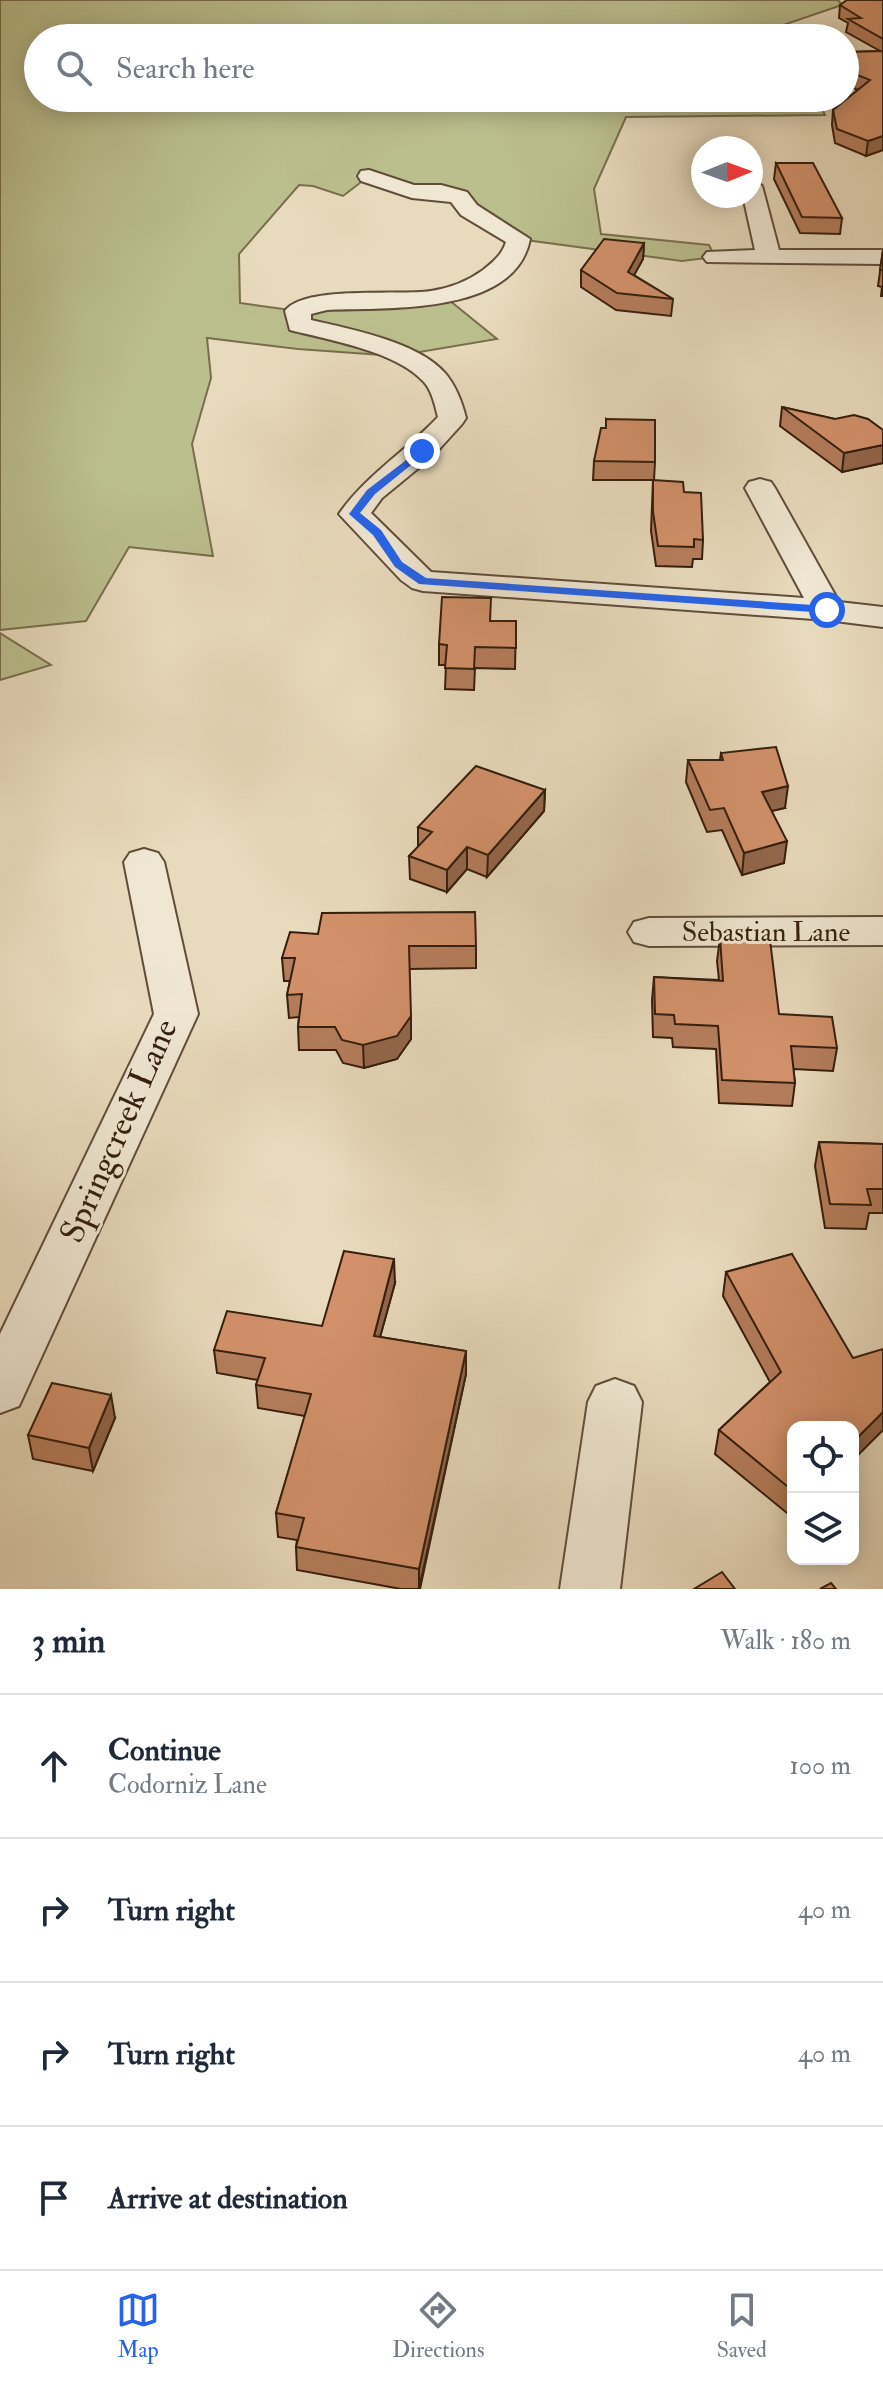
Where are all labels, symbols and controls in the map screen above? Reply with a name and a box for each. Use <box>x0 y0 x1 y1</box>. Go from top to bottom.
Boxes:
search box <box>24 24 859 112</box>
icon: search <box>52 46 96 90</box>
text: Search here <box>116 50 255 87</box>
north arrow <box>691 136 763 208</box>
route end <box>404 433 440 469</box>
route start <box>809 592 845 628</box>
street label: Sebastian Lane <box>682 915 851 950</box>
street label: Springcreek Lane <box>50 1012 188 1250</box>
map controls <box>787 1421 859 1565</box>
button: locate <box>787 1421 859 1493</box>
button: layers <box>787 1493 859 1565</box>
text: 3 min <box>32 1620 105 1663</box>
text: Walk · 180 m <box>721 1625 851 1657</box>
text: Continue <box>108 1732 221 1769</box>
icon: ahead <box>32 1744 76 1788</box>
text: 100 m <box>790 1750 851 1782</box>
text: Codorniz Lane <box>108 1769 267 1801</box>
icon: right <box>32 1888 76 1932</box>
text: Turn right <box>108 1892 235 1929</box>
text: 40 m <box>798 1894 851 1926</box>
icon: right <box>32 2032 76 2076</box>
text: Turn right <box>108 2036 235 2073</box>
text: 40 m <box>798 2038 851 2070</box>
icon: arrive <box>32 2176 76 2220</box>
text: Arrive at destination <box>108 2180 348 2217</box>
tab: Map <box>116 2288 160 2364</box>
tab: Directions <box>392 2288 485 2364</box>
tab: Saved <box>717 2288 767 2364</box>

